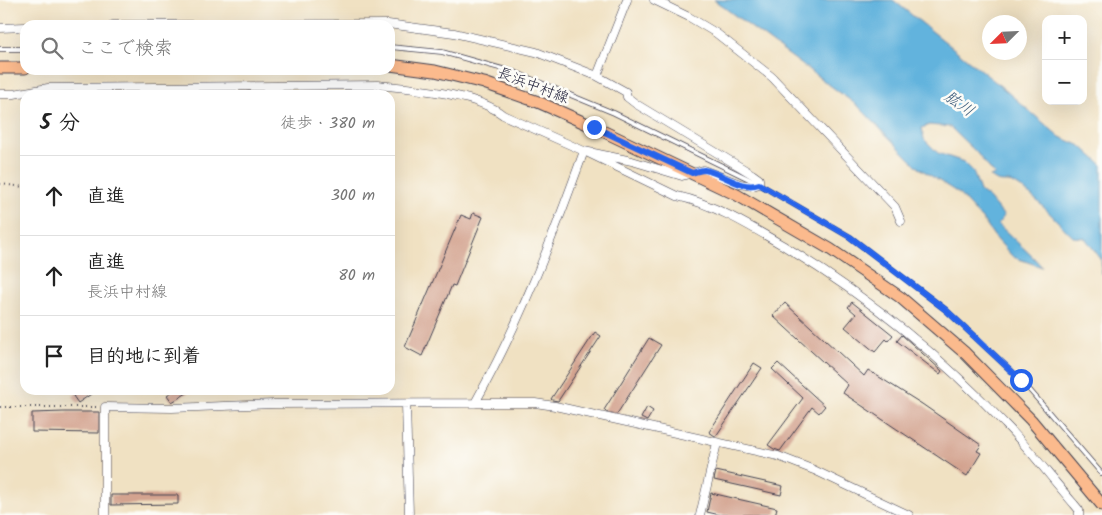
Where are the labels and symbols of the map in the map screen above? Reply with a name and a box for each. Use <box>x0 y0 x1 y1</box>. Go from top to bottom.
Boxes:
north arrow <box>982 15 1027 60</box>
street label: 長浜中村線 <box>494 61 572 111</box>
water label: 肱川 <box>939 85 979 123</box>
route end <box>583 116 606 139</box>
route start <box>1010 369 1033 392</box>

